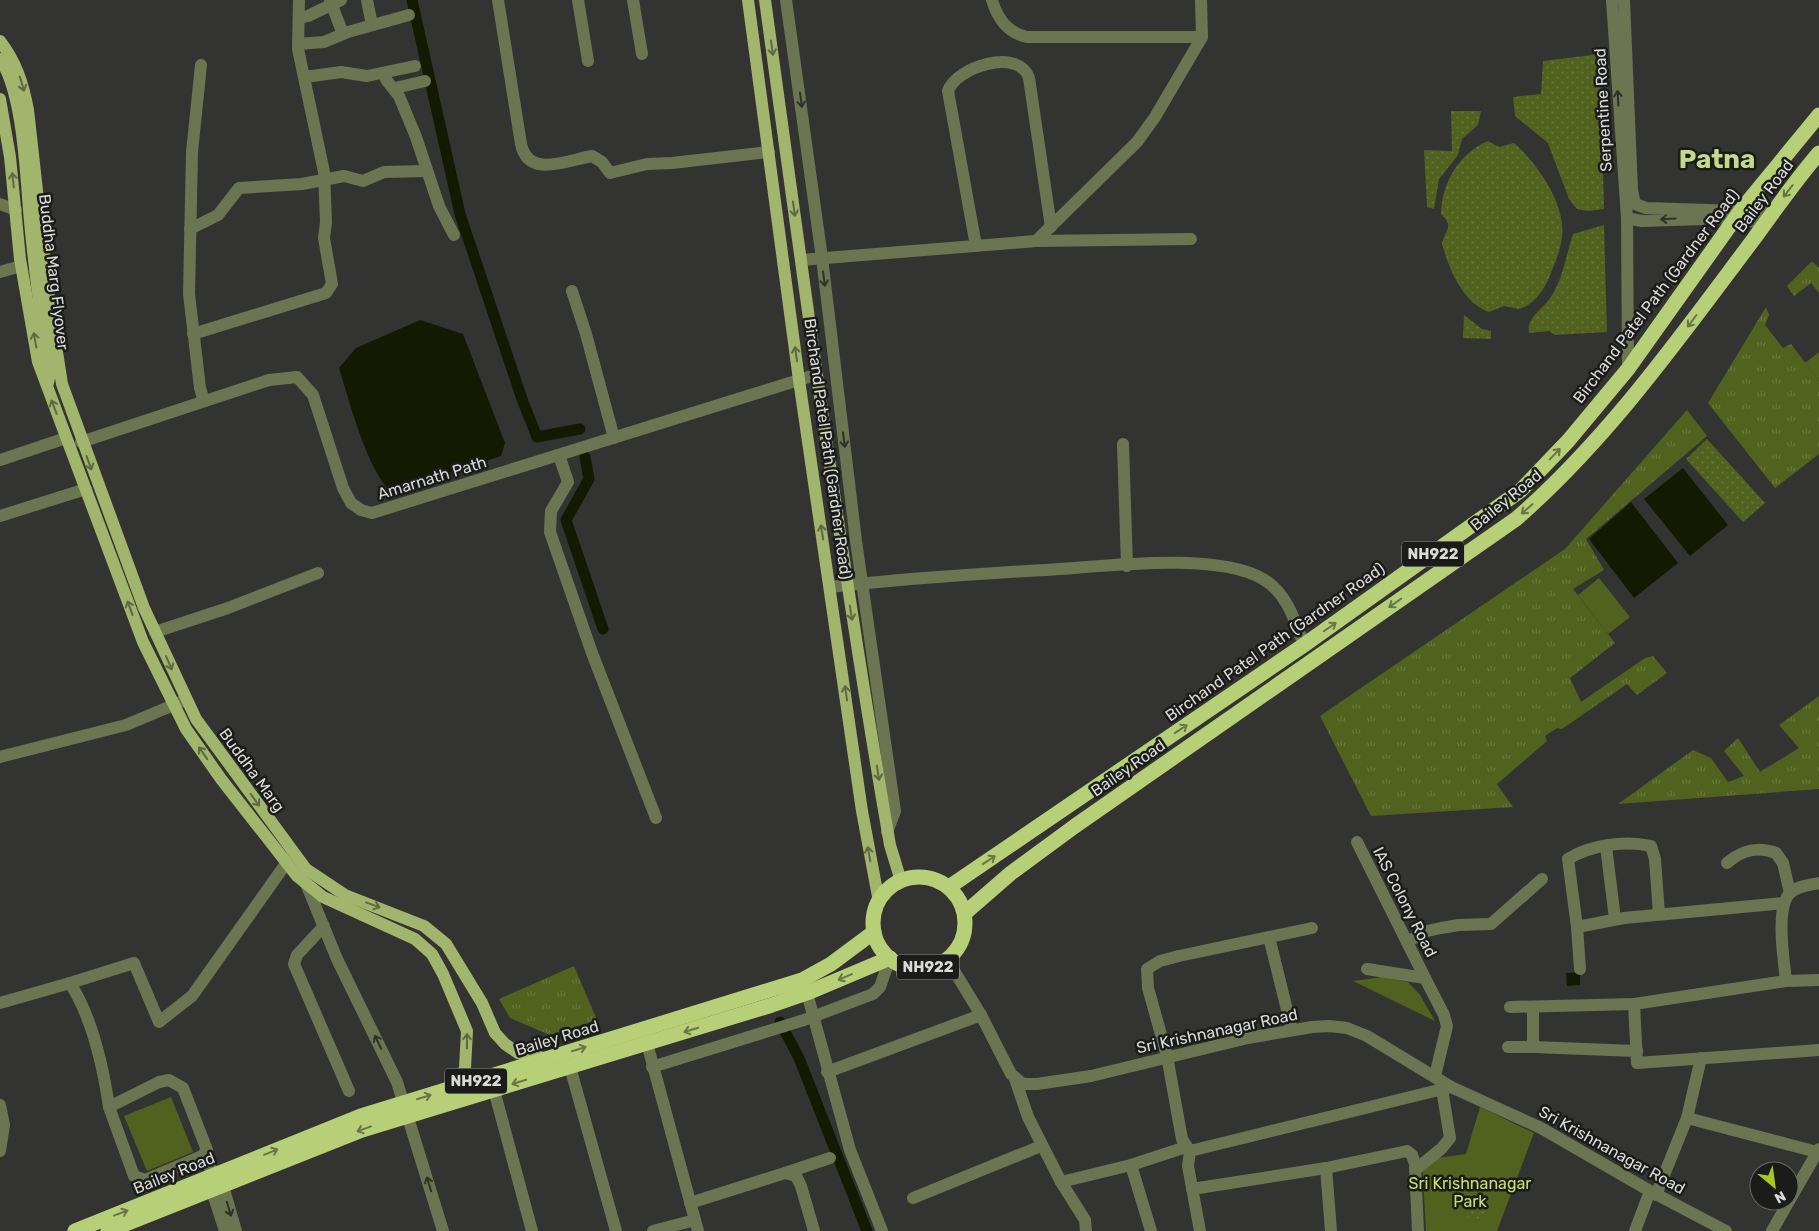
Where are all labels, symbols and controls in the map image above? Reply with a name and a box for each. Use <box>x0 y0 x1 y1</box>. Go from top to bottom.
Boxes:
one-way arrow <box>767 40 777 56</box>
street label: Serpentine Road <box>1590 48 1616 172</box>
one-way arrow <box>18 75 28 91</box>
one-way arrow <box>1614 90 1623 106</box>
one-way arrow <box>796 92 806 108</box>
district label: Patna <box>1679 144 1755 175</box>
street label: Bailey Road <box>1730 156 1798 236</box>
one-way arrow <box>8 172 18 188</box>
one-way arrow <box>1783 184 1794 197</box>
street label: Birchand Patel Path (Gardner Road) <box>1569 185 1743 407</box>
street label: Buddha Marg Flyover <box>35 193 73 351</box>
one-way arrow <box>789 201 799 217</box>
one-way arrow <box>1661 215 1677 224</box>
one-way arrow <box>820 270 830 286</box>
one-way arrow <box>1687 314 1697 328</box>
street label: Birchand Patel Path (Gardner Road) <box>800 317 856 581</box>
one-way arrow <box>29 333 39 349</box>
one-way arrow <box>791 347 801 363</box>
one-way arrow <box>49 400 58 415</box>
one-way arrow <box>839 432 849 448</box>
one-way arrow <box>1549 448 1561 460</box>
street label: Amarnath Path <box>375 452 489 504</box>
one-way arrow <box>85 455 94 471</box>
street label: Bailey Road <box>1467 465 1545 535</box>
one-way arrow <box>1521 503 1534 515</box>
one-way arrow <box>817 525 827 541</box>
road number: NH922 <box>1402 542 1464 566</box>
street label: Birchand Patel Path (Gardner Road) <box>1162 559 1388 725</box>
one-way arrow <box>1388 598 1402 608</box>
one-way arrow <box>125 601 134 616</box>
one-way arrow <box>846 604 856 620</box>
one-way arrow <box>1323 622 1337 632</box>
one-way arrow <box>165 655 174 670</box>
one-way arrow <box>840 685 850 701</box>
one-way arrow <box>1174 723 1188 734</box>
street label: Buddha Marg <box>215 724 289 816</box>
street label: Bailey Road <box>1087 736 1169 800</box>
one-way arrow <box>198 746 208 760</box>
one-way arrow <box>873 765 883 781</box>
one-way arrow <box>250 793 260 807</box>
street label: IAS Colony Road <box>1369 844 1441 960</box>
one-way arrow <box>864 846 874 862</box>
one-way arrow <box>982 855 996 865</box>
one-way arrow <box>365 901 380 910</box>
road number: NH922 <box>897 954 959 980</box>
one-way arrow <box>838 973 853 983</box>
street label: Sri Krishnanagar Road <box>1135 1005 1299 1057</box>
street label: Bailey Road <box>513 1016 601 1060</box>
one-way arrow <box>684 1025 700 1035</box>
one-way arrow <box>462 1033 472 1050</box>
one-way arrow <box>372 1035 382 1050</box>
one-way arrow <box>571 1044 587 1054</box>
road number: NH922 <box>445 1068 507 1094</box>
one-way arrow <box>512 1078 528 1088</box>
one-way arrow <box>416 1091 432 1101</box>
street label: Sri Krishnanagar Road <box>1536 1102 1688 1198</box>
one-way arrow <box>356 1125 372 1134</box>
one-way arrow <box>263 1147 278 1156</box>
street label: Bailey Road <box>130 1148 218 1198</box>
north arrow <box>1749 1161 1799 1211</box>
park label: Sri Krishnanagar Park <box>1409 1174 1531 1211</box>
one-way arrow <box>423 1177 433 1193</box>
text: N <box>1772 1187 1789 1207</box>
one-way arrow <box>225 1200 235 1216</box>
one-way arrow <box>113 1208 128 1217</box>

